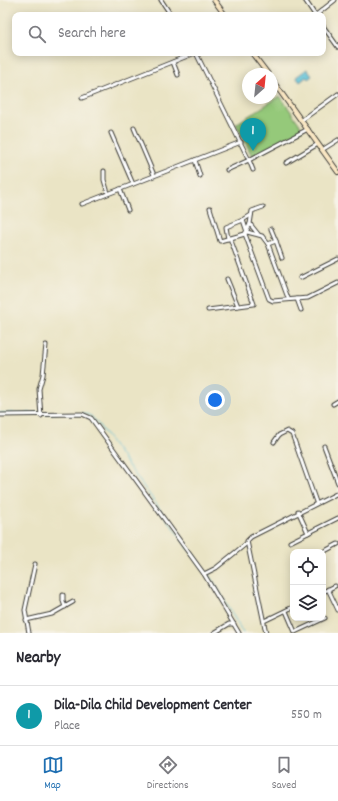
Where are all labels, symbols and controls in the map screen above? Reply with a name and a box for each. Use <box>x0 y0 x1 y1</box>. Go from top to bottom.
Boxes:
search box <box>12 12 326 56</box>
icon: search <box>26 23 48 45</box>
text: Search here <box>58 23 126 45</box>
north arrow <box>242 68 278 104</box>
pin: 1 <box>240 118 266 151</box>
your location <box>205 390 225 410</box>
map controls <box>290 549 326 621</box>
button: locate <box>290 549 326 585</box>
button: layers <box>290 585 326 621</box>
text: Nearby <box>16 647 60 671</box>
text: Dila-Dila Child Development Center <box>54 695 252 717</box>
text: 1 <box>28 706 30 725</box>
text: 550 m <box>291 706 322 725</box>
text: Place <box>54 717 80 736</box>
tab: Map <box>42 754 64 794</box>
tab: Directions <box>147 754 189 794</box>
tab: Saved <box>272 754 296 794</box>

